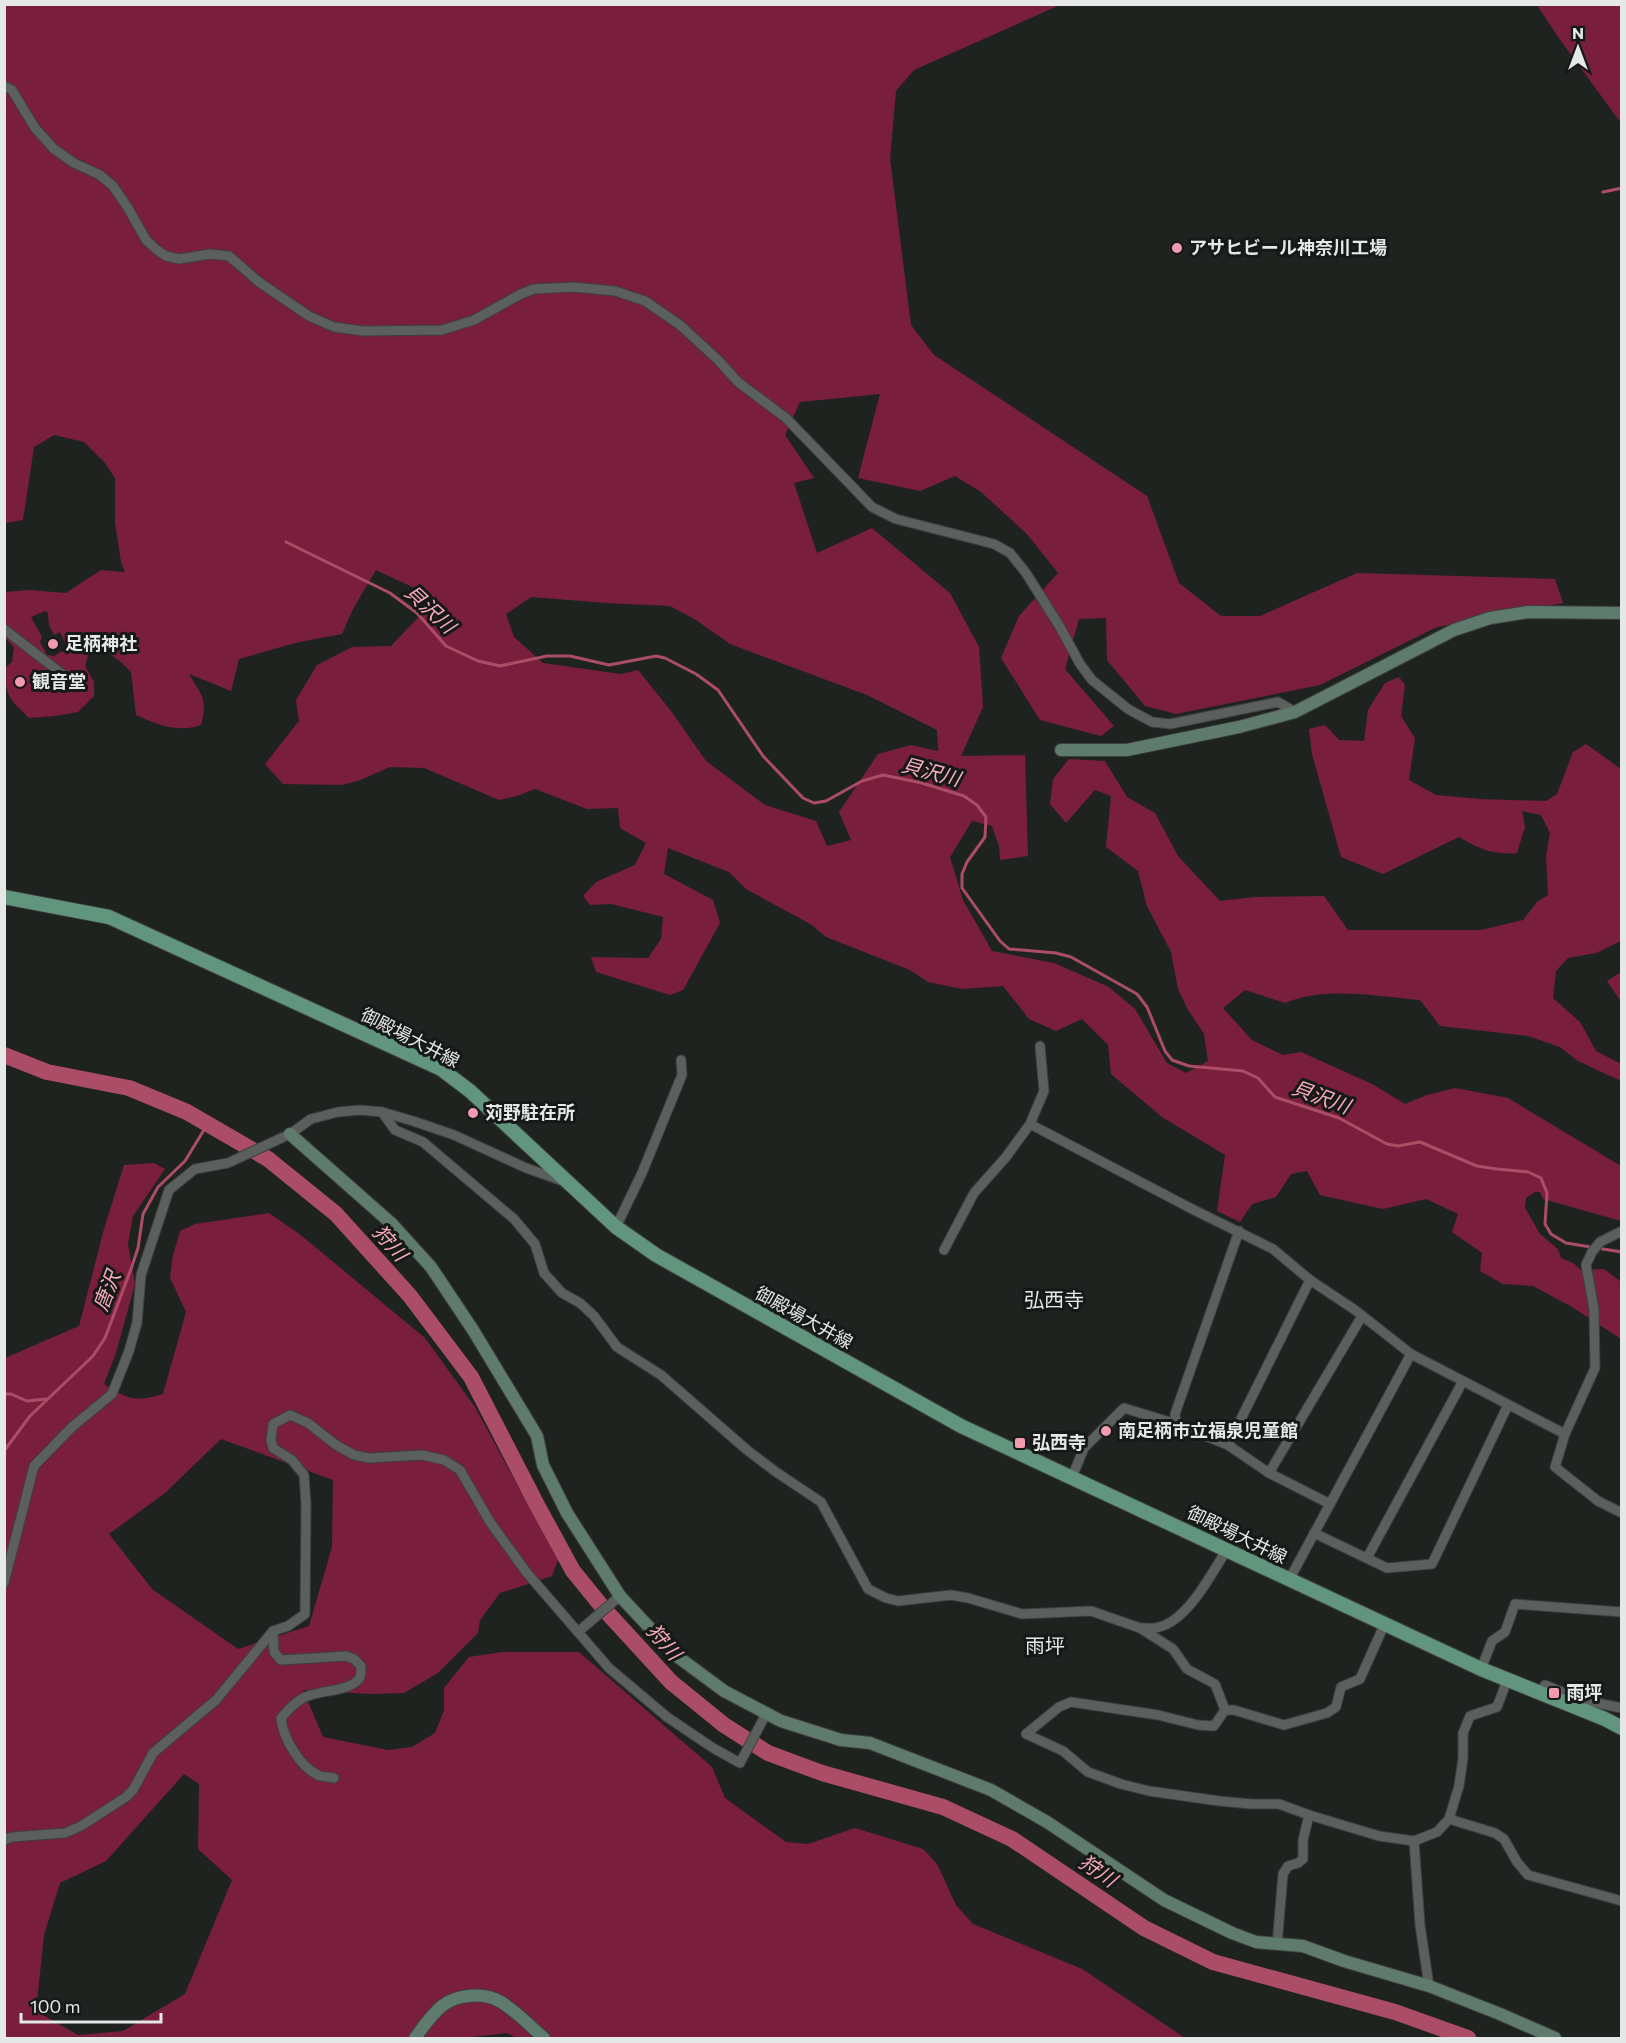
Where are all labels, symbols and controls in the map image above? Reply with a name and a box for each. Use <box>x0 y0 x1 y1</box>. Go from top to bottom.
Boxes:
north arrow <box>1548 18 1608 78</box>
text: N <box>1572 23 1584 42</box>
place label: アサヒビール神奈川工場 <box>1189 236 1387 258</box>
marker: アサヒビール神奈川工場 <box>1170 241 1184 255</box>
water label: 貝沢川 <box>401 579 462 639</box>
place label: 足柄神社 <box>65 632 137 654</box>
marker: 足柄神社 <box>46 637 60 651</box>
place label: 観音堂 <box>32 670 86 692</box>
marker: 観音堂 <box>13 675 27 689</box>
water label: 貝沢川 <box>899 752 965 791</box>
street label: 御殿場大井線 <box>357 1003 464 1071</box>
water label: 貝沢川 <box>1289 1075 1356 1118</box>
place label: 苅野駐在所 <box>485 1101 575 1123</box>
marker: 苅野駐在所 <box>466 1106 480 1120</box>
water label: 狩川 <box>368 1219 414 1267</box>
water label: 唐沢 <box>88 1265 126 1314</box>
street label: 御殿場大井線 <box>752 1281 857 1353</box>
district label: 弘西寺 <box>1024 1287 1084 1311</box>
place label: 南足柄市立福泉児童館 <box>1118 1419 1298 1441</box>
marker: 南足柄市立福泉児童館 <box>1099 1424 1113 1438</box>
place label: 弘西寺 <box>1032 1431 1086 1453</box>
marker: 弘西寺 <box>1013 1436 1027 1450</box>
street label: 御殿場大井線 <box>1184 1501 1291 1568</box>
water label: 狩川 <box>643 1618 688 1666</box>
district label: 雨坪 <box>1025 1633 1065 1657</box>
place label: 雨坪 <box>1566 1681 1602 1703</box>
marker: 雨坪 <box>1547 1686 1561 1700</box>
water label: 狩川 <box>1075 1849 1124 1892</box>
scale bar <box>21 1986 160 2024</box>
text: 100 m <box>30 1995 80 2017</box>

